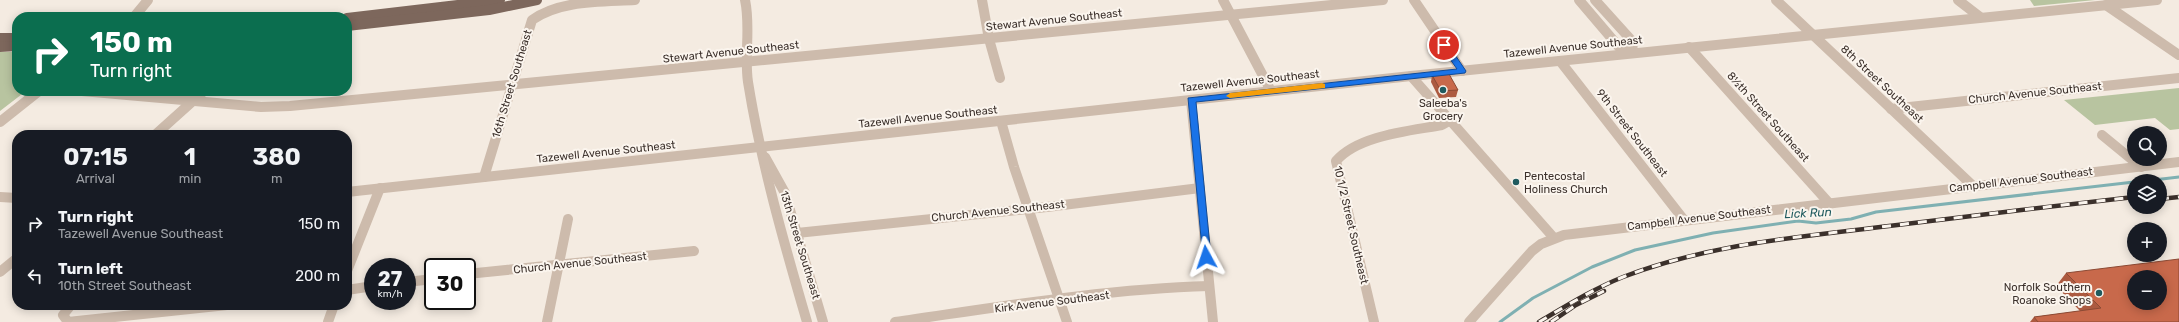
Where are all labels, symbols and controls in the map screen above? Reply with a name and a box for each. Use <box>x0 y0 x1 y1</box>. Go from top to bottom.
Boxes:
street label: Stewart Avenue Southeast <box>985 6 1123 34</box>
text: 150 m <box>90 26 173 59</box>
icon: right <box>24 28 76 80</box>
street label: 16th Street Southeast <box>489 28 535 140</box>
pin <box>1427 28 1461 62</box>
street label: Tazewell Avenue Southeast <box>1503 33 1644 61</box>
icon: arrive <box>1433 34 1455 56</box>
street label: Stewart Avenue Southeast <box>662 38 800 66</box>
street label: 8th Street Southeast <box>1838 42 1926 126</box>
text: Turn right <box>90 60 172 82</box>
street label: Tazewell Avenue Southeast <box>1180 67 1321 95</box>
street label: 8½th Street Southeast <box>1724 69 1812 165</box>
street label: Church Avenue Southeast <box>1968 79 2103 106</box>
marker: Saleeba's Grocery <box>1438 85 1448 95</box>
street label: 9th Street Southeast <box>1594 87 1671 180</box>
place label: Saleeba's Grocery <box>1419 97 1467 123</box>
street label: Tazewell Avenue Southeast <box>858 103 999 131</box>
map controls <box>2127 126 2167 310</box>
button: search <box>2127 126 2167 166</box>
street label: Tazewell Avenue Southeast <box>536 138 677 166</box>
text: 07:15 <box>63 143 128 171</box>
text: 1 <box>184 143 196 171</box>
text: 380 <box>252 143 301 171</box>
street label: 10 1/2 Street Southeast <box>1331 165 1371 286</box>
street label: Campbell Avenue Southeast <box>1949 165 2094 195</box>
place label: Pentecostal Holiness Church <box>1524 170 1608 196</box>
text: Arrival <box>76 171 115 186</box>
text: min <box>179 171 201 186</box>
text: m <box>271 171 282 186</box>
button: layers <box>2127 174 2167 214</box>
marker: Pentecostal Holiness Church <box>1511 177 1521 187</box>
street label: 13th Street Southeast <box>777 189 823 301</box>
street label: Church Avenue Southeast <box>931 197 1066 224</box>
street label: Campbell Avenue Southeast <box>1627 203 1772 233</box>
water label: Lick Run <box>1784 205 1832 221</box>
text: Turn right <box>58 208 133 226</box>
icon: right <box>24 213 46 235</box>
text: 150 m <box>298 215 340 233</box>
button: + <box>2127 222 2167 262</box>
text: Tazewell Avenue Southeast <box>58 226 223 241</box>
position arrow <box>1185 236 1227 278</box>
street label: Church Avenue Southeast <box>513 249 648 276</box>
speed limit sign: 30 <box>424 258 476 310</box>
text: Turn left <box>58 260 123 278</box>
icon: left <box>24 265 46 287</box>
text: 200 m <box>295 267 340 285</box>
text: 27 <box>378 267 402 291</box>
button: − <box>2127 270 2167 310</box>
text: 10th Street Southeast <box>58 278 191 293</box>
place label: Norfolk Southern Roanoke Shops <box>2004 281 2091 307</box>
text: km/h <box>378 288 402 300</box>
street label: Kirk Avenue Southeast <box>994 288 1111 315</box>
marker: Norfolk Southern Roanoke Shops <box>2094 288 2104 298</box>

